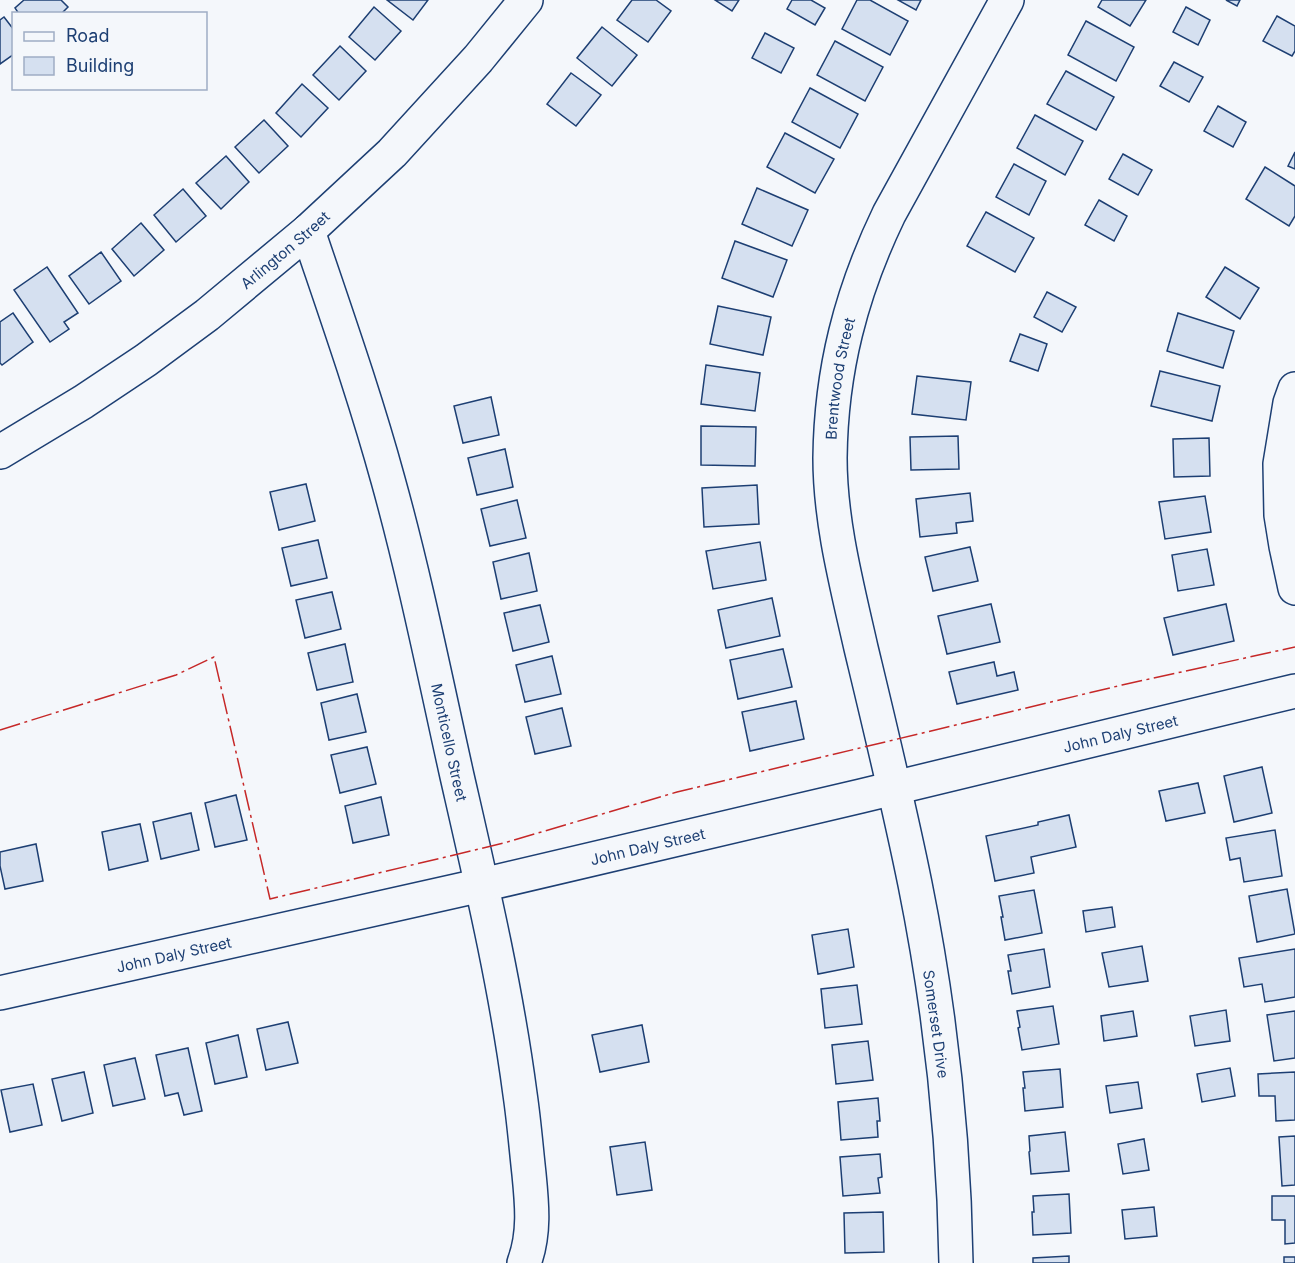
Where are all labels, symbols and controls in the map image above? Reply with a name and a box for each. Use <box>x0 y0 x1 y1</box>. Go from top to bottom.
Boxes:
legend <box>12 12 207 90</box>
text: Road <box>66 25 109 46</box>
text: Building <box>66 55 134 76</box>
street label: Arlington Street <box>236 207 333 293</box>
street label: Brentwood Street <box>821 315 859 440</box>
street label: Monticello Street <box>428 682 472 803</box>
street label: John Daly Street <box>1061 710 1180 756</box>
street label: John Daly Street <box>588 823 707 869</box>
street label: John Daly Street <box>114 932 233 976</box>
street label: Somerset Drive <box>919 969 953 1079</box>

